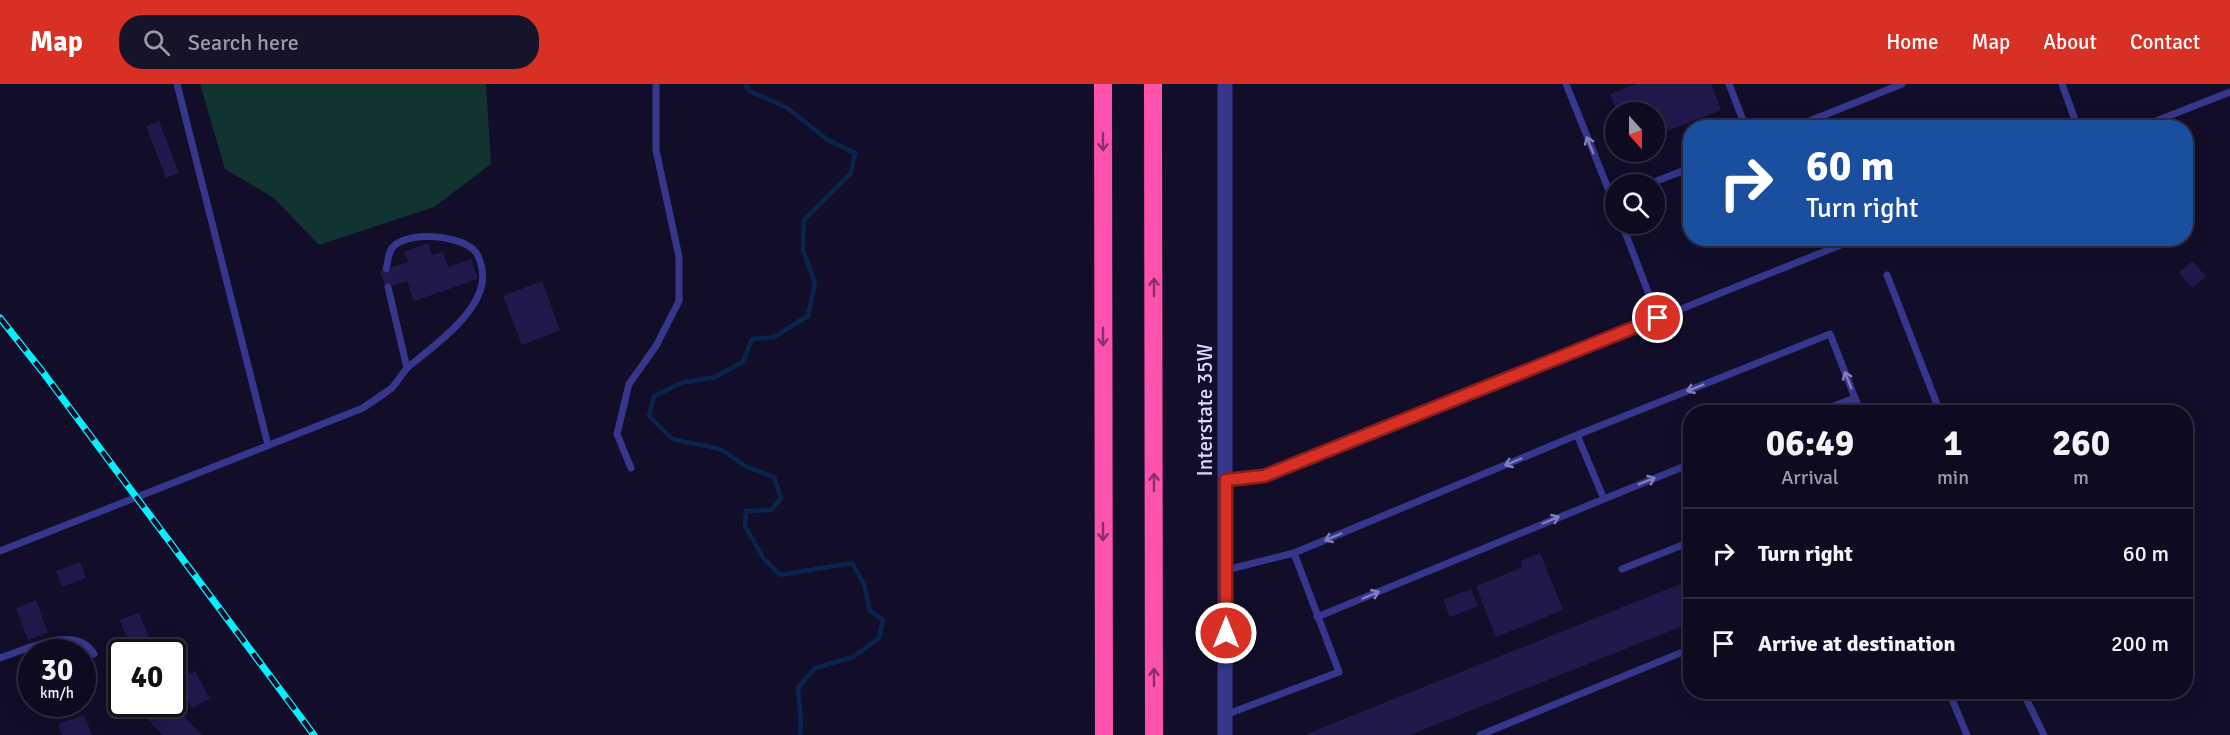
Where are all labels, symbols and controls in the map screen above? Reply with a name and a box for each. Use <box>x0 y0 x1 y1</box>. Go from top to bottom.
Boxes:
search box <box>119 15 539 69</box>
text: Map <box>30 25 83 59</box>
icon: search <box>140 26 173 59</box>
text: Search here <box>188 29 299 56</box>
text: Home <box>1886 29 1939 55</box>
text: Map <box>1972 29 2010 55</box>
text: About <box>2043 29 2097 55</box>
text: Contact <box>2130 29 2200 55</box>
north arrow <box>1605 102 1665 162</box>
map controls <box>1605 102 1665 234</box>
one-way arrow <box>1097 132 1109 152</box>
one-way arrow <box>1584 136 1595 155</box>
text: 60 m <box>1806 141 1895 192</box>
icon: right <box>1707 144 1785 222</box>
button: search <box>1605 174 1665 234</box>
text: Turn right <box>1806 192 1919 225</box>
one-way arrow <box>1148 277 1160 297</box>
pin <box>1632 292 1683 343</box>
icon: arrive <box>1641 301 1674 334</box>
one-way arrow <box>1097 327 1109 347</box>
street label: Interstate 35W <box>1192 343 1218 476</box>
one-way arrow <box>1842 372 1853 390</box>
one-way arrow <box>1686 383 1705 394</box>
text: 06:49 <box>1766 421 1854 466</box>
text: 1 <box>1943 421 1963 466</box>
text: 260 <box>2052 421 2110 466</box>
one-way arrow <box>1505 457 1523 468</box>
text: Arrival <box>1781 465 1839 490</box>
text: min <box>1937 465 1969 490</box>
text: m <box>2073 465 2089 490</box>
one-way arrow <box>1148 472 1160 492</box>
one-way arrow <box>1637 475 1656 486</box>
one-way arrow <box>1542 514 1560 525</box>
one-way arrow <box>1097 522 1109 542</box>
one-way arrow <box>1325 532 1343 543</box>
icon: right <box>1707 537 1740 570</box>
text: Turn right <box>1758 540 1853 567</box>
text: 60 m <box>2123 540 2169 567</box>
one-way arrow <box>1361 589 1380 600</box>
position arrow <box>1194 601 1258 665</box>
icon: arrive <box>1707 627 1740 660</box>
text: Arrive at destination <box>1758 630 1955 657</box>
text: 200 m <box>2111 630 2169 657</box>
speed limit sign: 40 <box>108 639 186 717</box>
text: 30 <box>41 652 73 689</box>
one-way arrow <box>1148 667 1160 687</box>
text: km/h <box>40 684 74 702</box>

